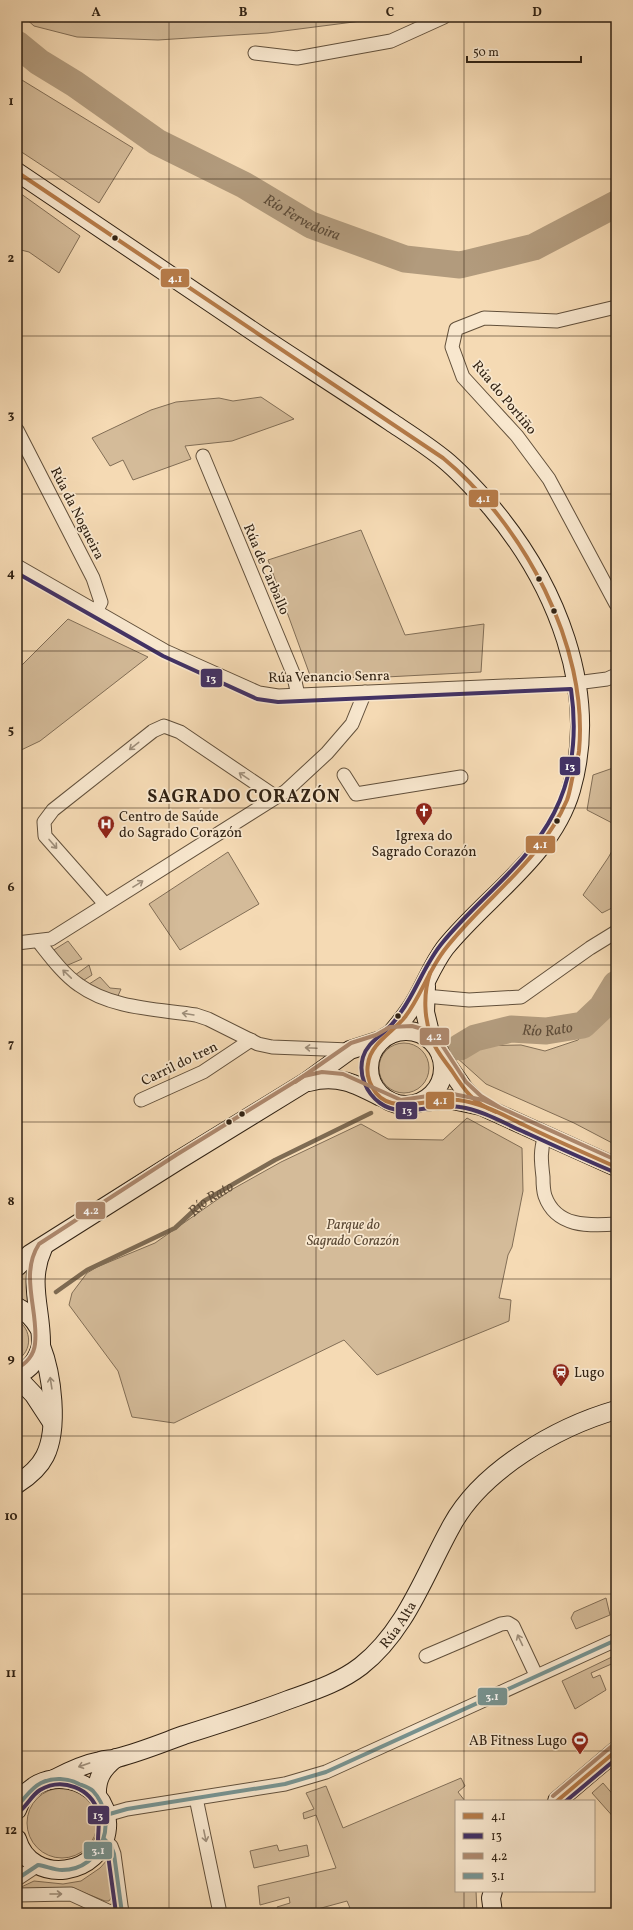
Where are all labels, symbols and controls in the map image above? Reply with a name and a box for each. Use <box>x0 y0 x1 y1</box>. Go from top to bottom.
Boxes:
text: A <box>91 4 101 22</box>
text: B <box>239 4 248 22</box>
text: C <box>386 4 394 22</box>
text: D <box>532 4 542 22</box>
scale bar <box>467 38 581 64</box>
text: 50 m <box>473 45 499 61</box>
text: 1 <box>8 93 14 111</box>
water label: Río Fervedoira <box>259 190 343 247</box>
unlabelled marker <box>110 233 120 243</box>
text: 2 <box>8 250 15 268</box>
line badge: 4.1 <box>160 268 190 288</box>
text: 4.1 <box>168 272 182 287</box>
street label: Rúa do Portiño <box>467 357 541 439</box>
text: 3 <box>8 407 15 425</box>
street label: Rúa da Nogueira <box>45 464 108 563</box>
line badge: 4.1 <box>468 489 499 508</box>
text: 4.1 <box>476 492 490 507</box>
street label: Rúa de Carballo <box>238 521 293 618</box>
text: 4 <box>7 565 15 583</box>
unlabelled marker <box>534 574 544 584</box>
unlabelled marker <box>549 606 559 616</box>
street label: Rúa Venancio Senra <box>268 667 390 688</box>
line badge: 13 <box>200 668 223 688</box>
text: 13 <box>206 672 216 687</box>
text: 5 <box>8 722 14 740</box>
one-way arrow <box>129 741 140 750</box>
line badge: 13 <box>559 756 581 776</box>
text: 13 <box>565 760 575 775</box>
one-way arrow <box>238 771 249 780</box>
district label: SAGRADO CORAZÓN <box>147 785 341 810</box>
church icon: Igrexa do Sagrado Corazón <box>414 801 434 826</box>
place label: Centro de Saúde do Sagrado Corazón <box>119 808 242 843</box>
hospital icon: Centro de Saúde do Sagrado Corazón <box>96 814 116 839</box>
unlabelled marker <box>552 816 562 826</box>
place label: Igrexa do Sagrado Corazón <box>371 827 477 862</box>
line badge: 4.1 <box>525 835 556 854</box>
text: 4.1 <box>533 838 547 853</box>
one-way arrow <box>48 839 57 849</box>
text: 6 <box>7 879 15 897</box>
one-way arrow <box>132 880 143 888</box>
one-way arrow <box>62 969 72 979</box>
one-way arrow <box>181 1010 194 1018</box>
unlabelled marker <box>393 1011 403 1021</box>
water label: Río Rato <box>521 1018 574 1043</box>
line badge: 4.2 <box>419 1027 450 1046</box>
text: 4.2 <box>426 1030 442 1045</box>
text: 7 <box>8 1036 14 1054</box>
street label: Carril do tren <box>138 1038 221 1091</box>
one-way arrow <box>305 1045 318 1052</box>
line badge: 4.1 <box>425 1091 455 1110</box>
text: 4.1 <box>433 1094 447 1109</box>
line badge: 13 <box>395 1101 418 1120</box>
text: 13 <box>402 1104 412 1119</box>
unlabelled marker <box>237 1109 247 1119</box>
unlabelled marker <box>224 1117 234 1127</box>
water label: Río Rato <box>184 1177 238 1222</box>
text: 8 <box>7 1193 15 1211</box>
line badge: 4.2 <box>75 1201 106 1220</box>
text: 4.2 <box>83 1204 99 1219</box>
park label: Parque do Sagrado Corazón <box>307 1216 399 1251</box>
text: 9 <box>7 1350 15 1368</box>
station icon: Lugo <box>551 1362 571 1387</box>
place label: Lugo <box>574 1364 604 1383</box>
one-way arrow <box>46 1377 54 1390</box>
text: 10 <box>4 1508 18 1526</box>
street label: Rúa Alta <box>376 1598 422 1653</box>
one-way arrow <box>516 1634 523 1646</box>
text: 11 <box>6 1665 16 1683</box>
line badge: 3.1 <box>477 1687 508 1706</box>
text: 3.1 <box>485 1690 499 1705</box>
sports icon: AB Fitness Lugo <box>570 1730 590 1755</box>
place label: AB Fitness Lugo <box>469 1732 567 1751</box>
one-way arrow <box>78 1762 90 1770</box>
legend <box>455 1800 595 1892</box>
line badge: 13 <box>87 1805 110 1825</box>
text: 13 <box>93 1809 103 1824</box>
text: 4.1 <box>491 1809 506 1825</box>
text: 12 <box>5 1822 17 1840</box>
one-way arrow <box>201 1829 209 1842</box>
text: 13 <box>491 1829 502 1845</box>
line badge: 3.1 <box>83 1841 113 1860</box>
text: 3.1 <box>91 1844 105 1859</box>
text: 4.2 <box>491 1849 507 1865</box>
text: 3.1 <box>491 1869 505 1885</box>
one-way arrow <box>49 1891 62 1898</box>

